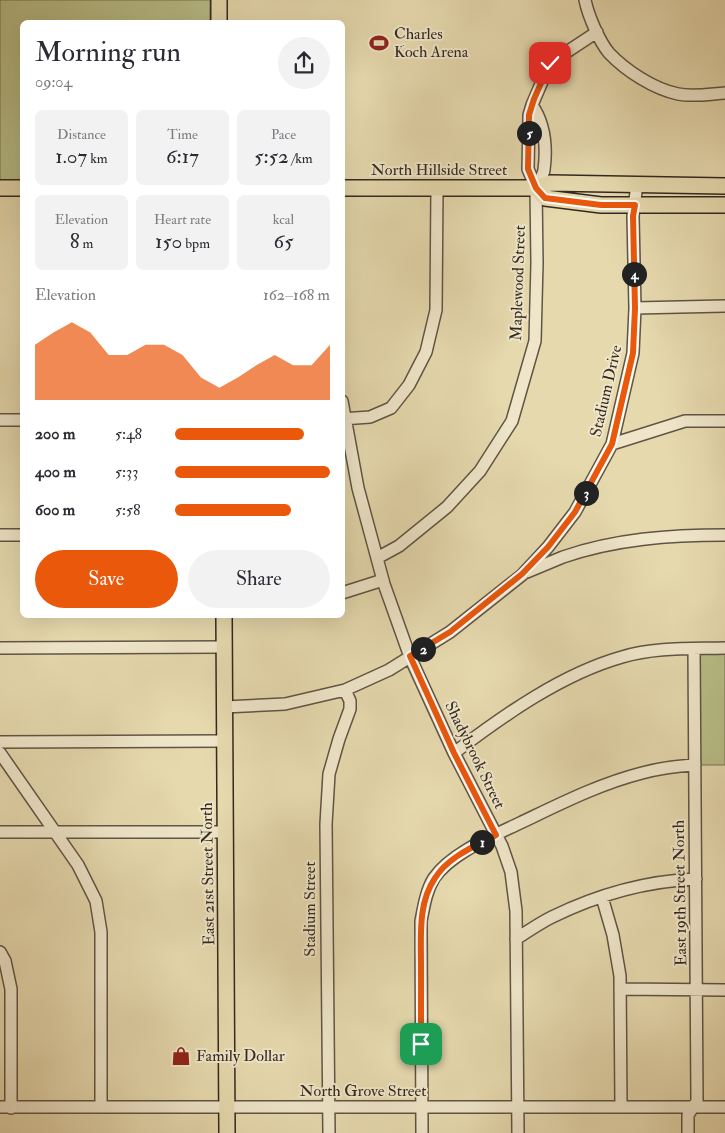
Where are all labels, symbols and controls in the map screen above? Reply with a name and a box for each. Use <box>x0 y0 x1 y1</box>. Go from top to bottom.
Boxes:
place label: Charles Koch Arena <box>394 24 469 62</box>
sports icon: Charles Koch Arena <box>368 32 390 54</box>
text: Morning run <box>35 35 181 70</box>
button: share <box>278 37 330 89</box>
pin <box>529 42 571 84</box>
icon: check <box>536 49 564 77</box>
text: 09:04 <box>35 72 72 92</box>
pin: 5 <box>516 120 542 146</box>
text: 5 <box>526 125 533 142</box>
text: Distance <box>57 126 106 143</box>
text: Time <box>167 126 198 143</box>
text: Pace <box>271 126 296 143</box>
text: 1.07 <box>55 143 87 170</box>
text: 6:17 <box>166 143 199 170</box>
text: 5:52 <box>254 143 289 170</box>
text: km <box>87 150 108 167</box>
text: /km <box>289 150 313 167</box>
street label: North Hillside Street <box>371 160 507 180</box>
text: Elevation <box>55 211 108 228</box>
text: Heart rate <box>154 211 211 228</box>
text: kcal <box>273 211 294 228</box>
street label: Maplewood Street <box>506 225 531 341</box>
text: 8 <box>70 228 80 255</box>
text: 150 <box>155 228 182 255</box>
text: 65 <box>274 228 293 255</box>
text: m <box>80 235 93 252</box>
text: bpm <box>182 235 210 252</box>
pin: 4 <box>622 262 646 286</box>
text: 4 <box>631 266 638 283</box>
text: Elevation <box>35 285 96 305</box>
text: 162–168 m <box>263 285 330 305</box>
street label: Stadium Drive <box>586 343 626 439</box>
text: 200 m <box>35 424 75 444</box>
text: 5:48 <box>115 424 142 444</box>
text: 400 m <box>35 462 76 482</box>
text: 5:33 <box>115 462 138 482</box>
pin: 3 <box>574 480 598 506</box>
text: 3 <box>584 485 589 502</box>
text: 600 m <box>35 500 75 520</box>
text: 5:58 <box>115 500 141 520</box>
button: Save <box>35 550 178 608</box>
button: Share <box>188 550 330 608</box>
pin: 2 <box>410 636 436 662</box>
text: 2 <box>420 641 427 658</box>
street label: Shadybrook Street <box>440 698 510 812</box>
street label: East 21st Street North <box>197 802 219 946</box>
street label: East 19th Street North <box>669 819 691 966</box>
pin: 1 <box>470 830 494 854</box>
text: 1 <box>480 834 485 851</box>
street label: Stadium Street <box>300 861 320 957</box>
pin <box>400 1023 442 1065</box>
icon: arrive <box>407 1030 435 1058</box>
shop icon: Family Dollar <box>170 1045 192 1067</box>
place label: Family Dollar <box>196 1046 285 1066</box>
street label: North Grove Street <box>300 1081 426 1101</box>

